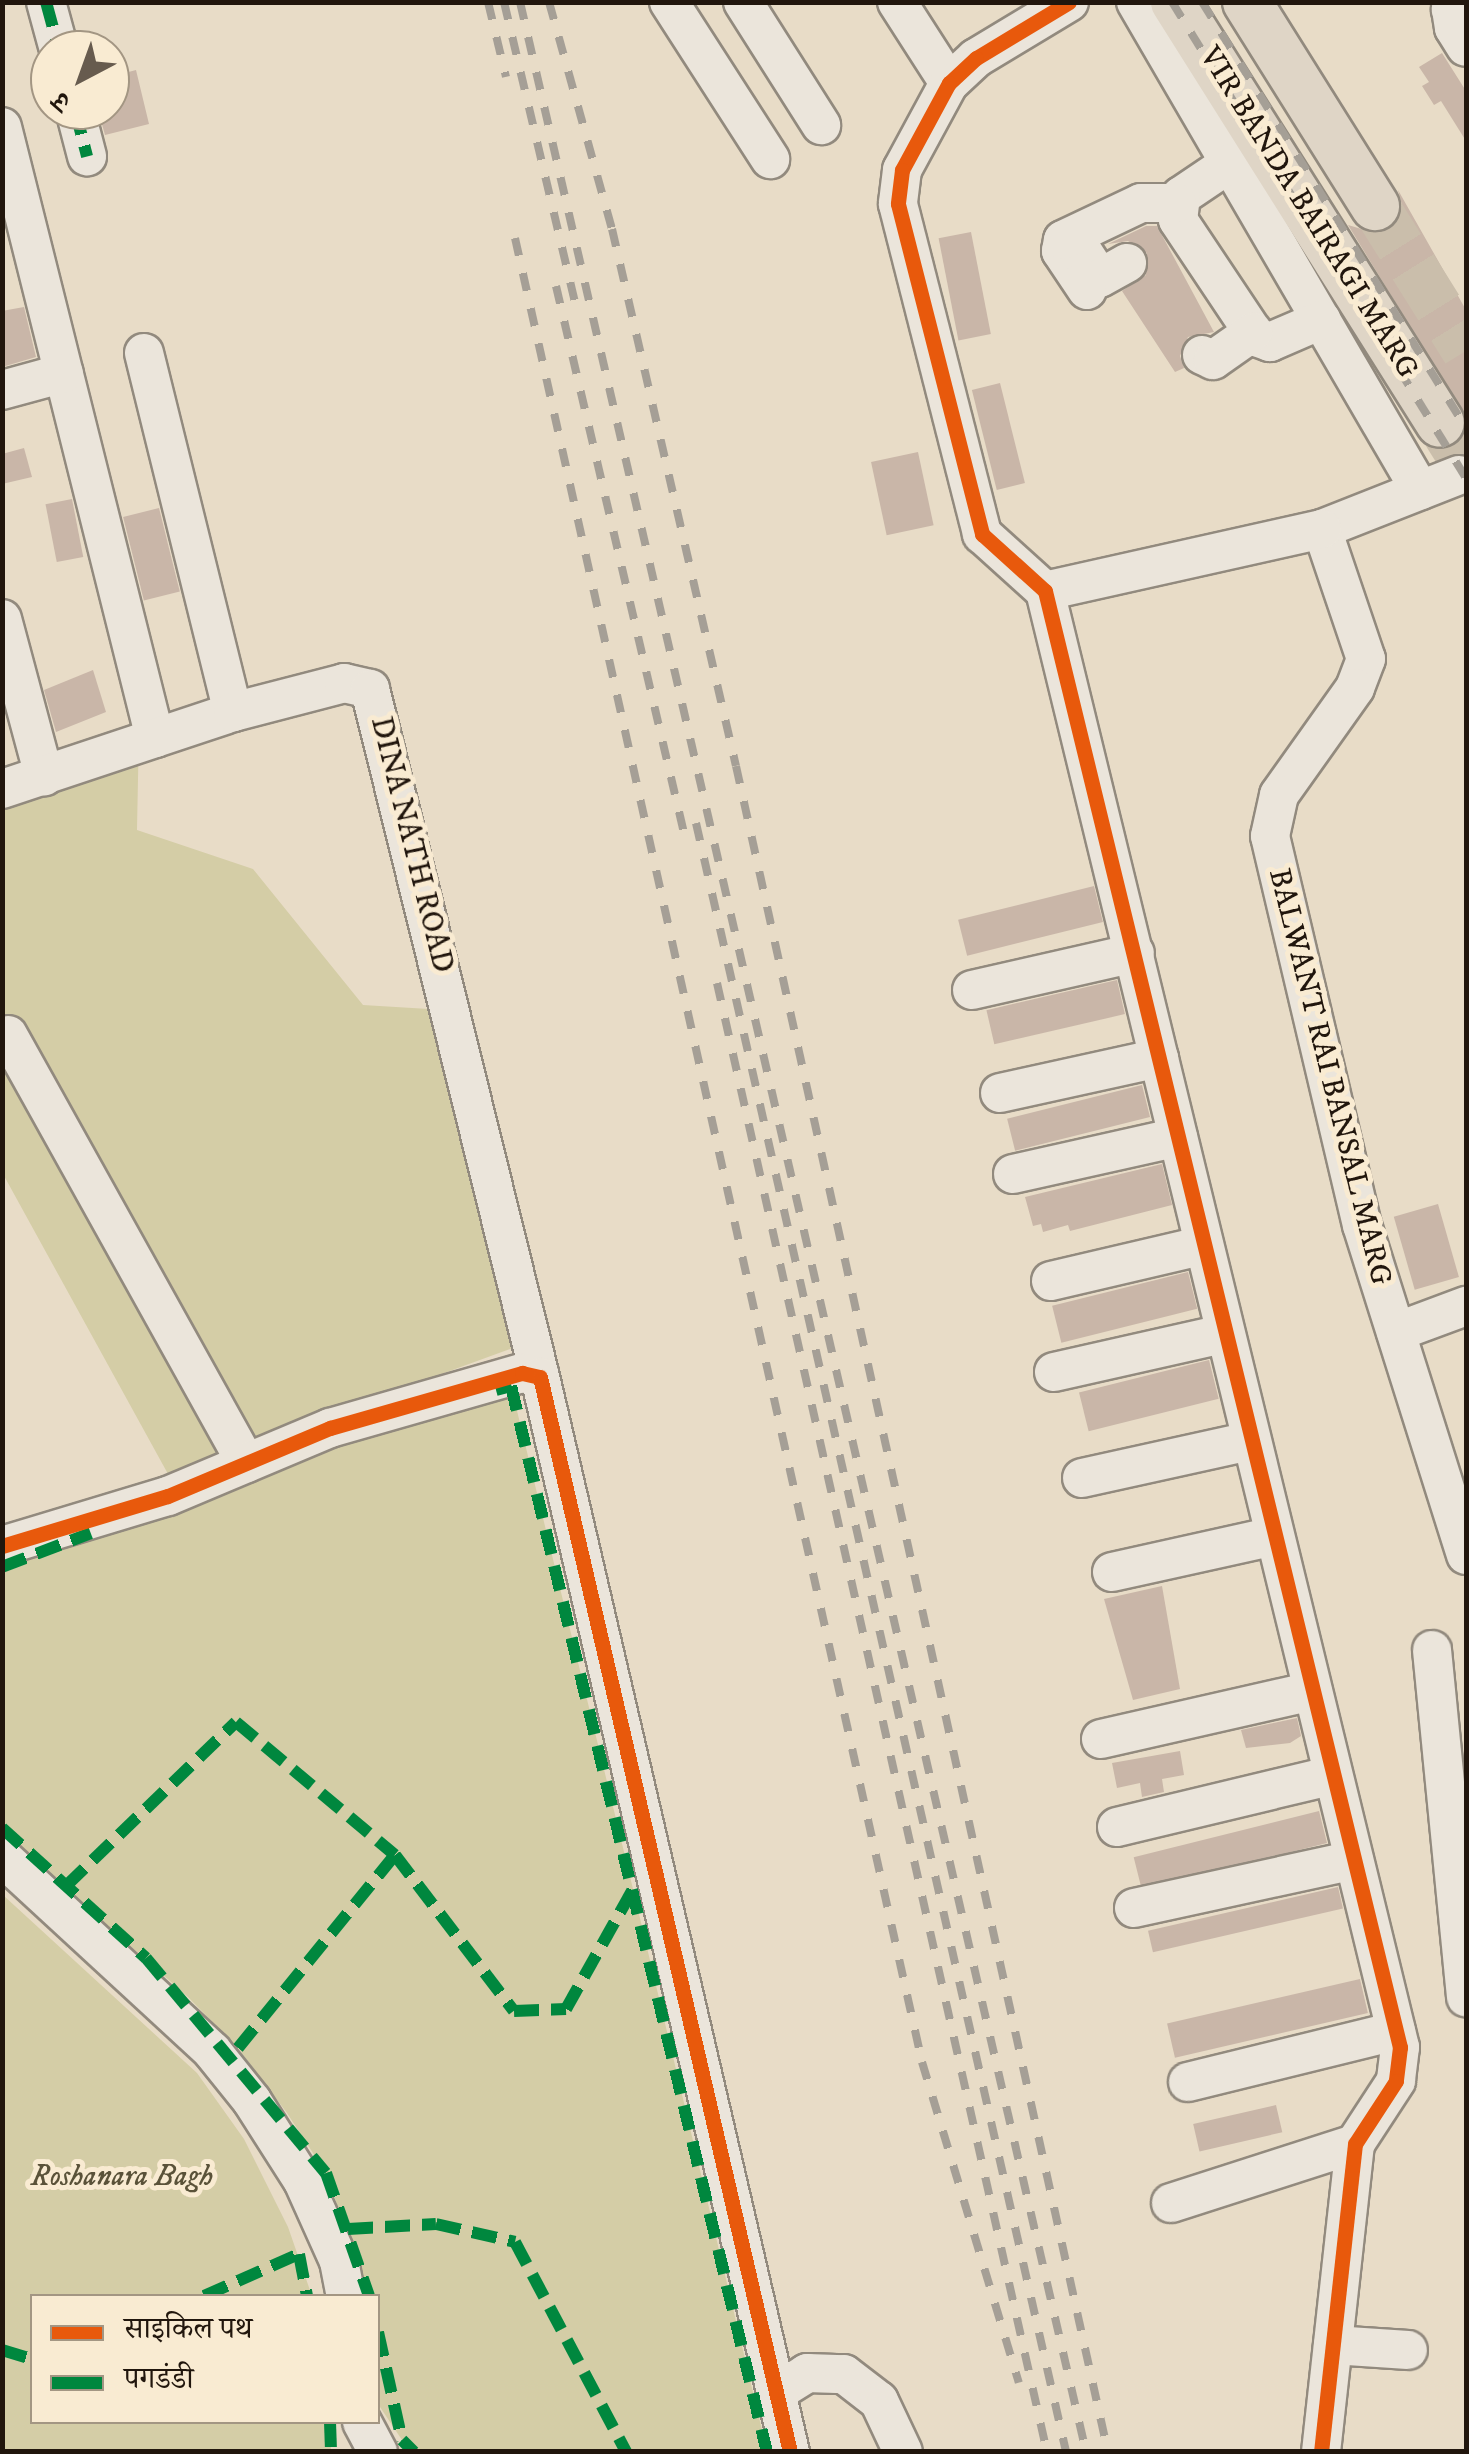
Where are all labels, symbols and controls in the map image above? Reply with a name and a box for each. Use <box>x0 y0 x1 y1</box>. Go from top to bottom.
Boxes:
north arrow <box>30 30 130 130</box>
street label: VIR BANDA BAIRAGI MARG <box>1191 41 1425 385</box>
text: उ <box>44 84 78 119</box>
street label: DINA NATH ROAD <box>362 713 460 977</box>
street label: BALWANT RAI BANSAL MARG <box>1260 865 1398 1289</box>
park label: Roshanara Bagh <box>31 2159 213 2195</box>
legend <box>30 2294 380 2424</box>
text: साइकिल पथ <box>124 2311 252 2348</box>
text: पगडंडी <box>124 2361 194 2398</box>

